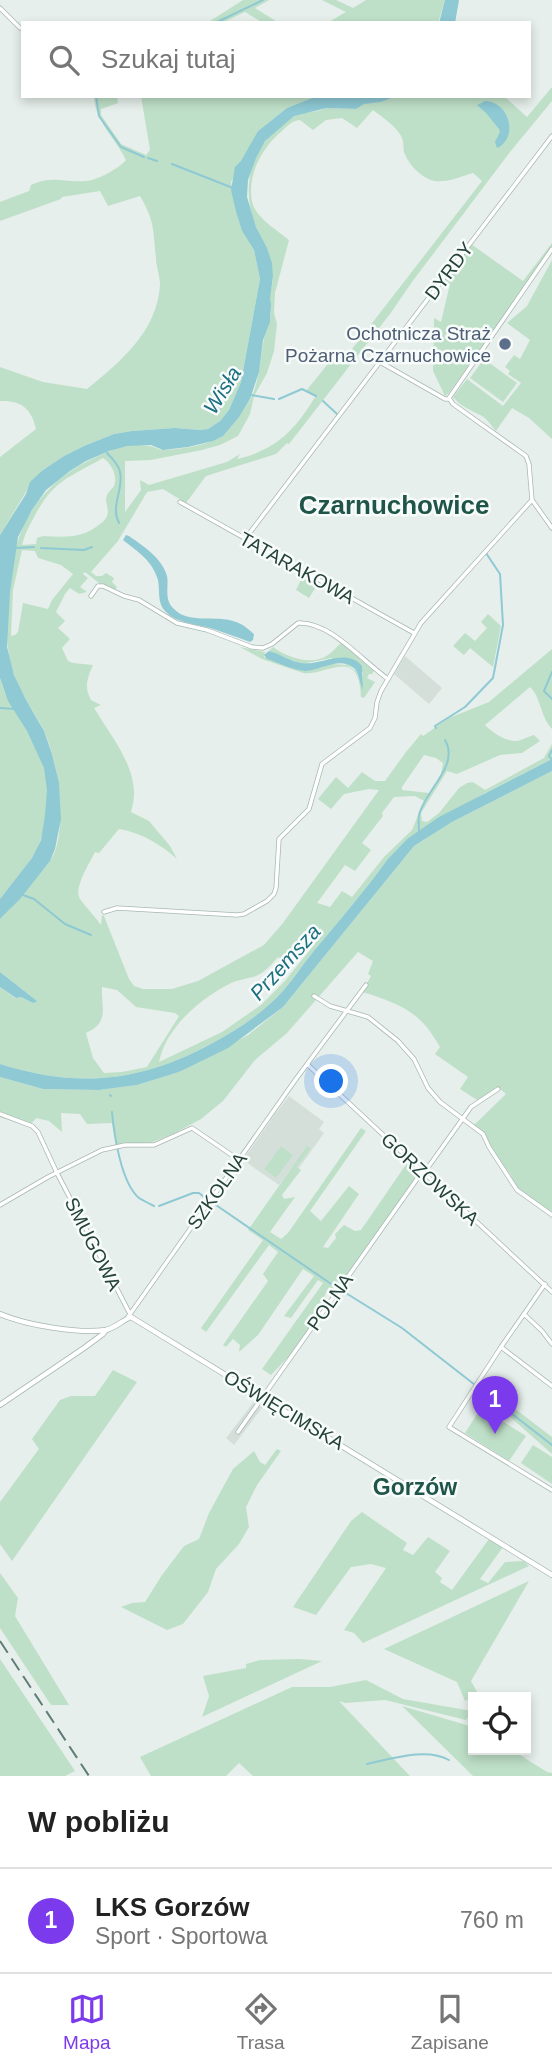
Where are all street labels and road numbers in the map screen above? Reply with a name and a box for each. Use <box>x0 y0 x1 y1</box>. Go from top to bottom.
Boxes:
street label: DYRDY <box>421 238 478 304</box>
street label: TATARAKOWA <box>236 528 358 608</box>
street label: GORZOWSKA <box>377 1128 483 1230</box>
street label: SZKOLNA <box>183 1148 251 1233</box>
street label: SMUGOWA <box>61 1194 126 1294</box>
street label: POLNA <box>303 1269 357 1334</box>
street label: OŚWIĘCIMSKA <box>220 1366 348 1454</box>

